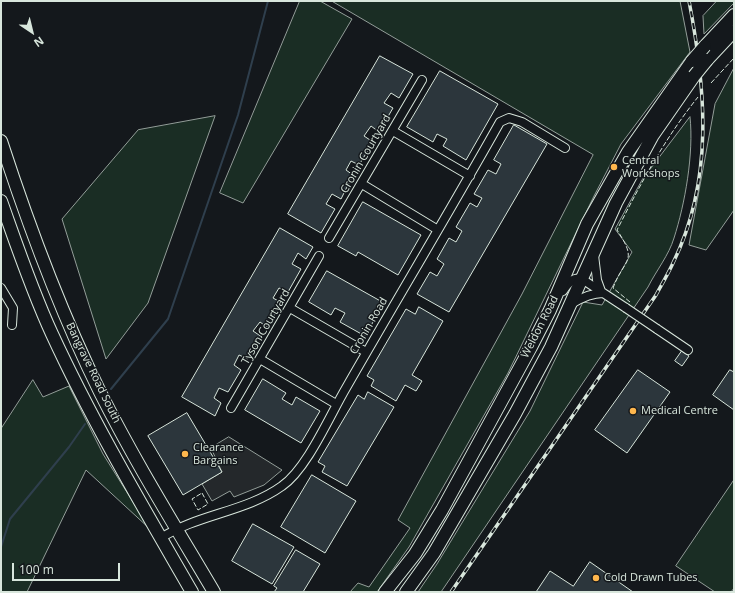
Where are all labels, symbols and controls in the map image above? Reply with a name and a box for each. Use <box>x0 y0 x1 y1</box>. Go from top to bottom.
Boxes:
north arrow <box>12 12 52 52</box>
text: N <box>31 34 47 51</box>
street label: Cronin Courtyard <box>338 112 394 196</box>
place label: Central Workshops <box>622 154 680 180</box>
marker: Central Workshops <box>609 162 619 172</box>
street label: Tyson Courtyard <box>239 287 293 367</box>
street label: Weldon Road <box>519 294 561 360</box>
street label: Cronin Road <box>347 295 391 357</box>
street label: Bangrave Road South <box>63 321 123 425</box>
place label: Medical Centre <box>641 404 718 418</box>
marker: Medical Centre <box>628 406 638 416</box>
place label: Clearance Bargains <box>193 441 244 467</box>
marker: Clearance Bargains <box>180 449 190 459</box>
scale bar <box>14 555 122 581</box>
text: 100 m <box>19 561 54 578</box>
place label: Cold Drawn Tubes <box>604 571 698 585</box>
marker: Cold Drawn Tubes <box>591 573 601 583</box>

